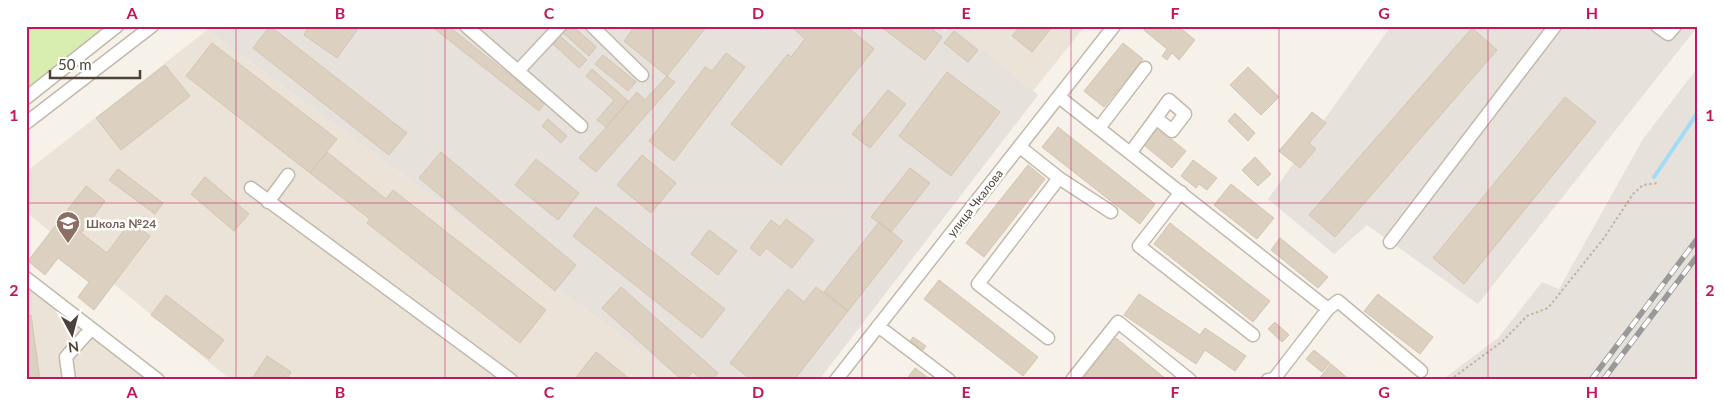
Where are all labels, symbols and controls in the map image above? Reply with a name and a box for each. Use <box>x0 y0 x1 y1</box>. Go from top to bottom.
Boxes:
text: A <box>125 3 138 22</box>
text: B <box>335 3 345 22</box>
text: C <box>544 3 555 22</box>
text: D <box>752 3 764 22</box>
text: E <box>961 3 971 22</box>
text: F <box>1170 3 1180 22</box>
text: G <box>1378 3 1390 22</box>
text: H <box>1586 3 1598 22</box>
scale bar <box>50 48 140 80</box>
text: 50 m <box>58 55 92 73</box>
text: 1 <box>9 105 19 124</box>
text: 1 <box>1705 105 1715 124</box>
street label: улица Чкалова <box>944 166 1006 240</box>
school or university icon: Школа №24 <box>55 210 81 244</box>
place label: Школа №24 <box>86 216 156 231</box>
text: 2 <box>9 280 19 299</box>
text: 2 <box>1705 280 1715 299</box>
north arrow <box>48 308 98 358</box>
text: N <box>67 338 80 356</box>
text: A <box>125 382 138 401</box>
text: B <box>335 382 345 401</box>
text: C <box>544 382 555 401</box>
text: D <box>752 382 764 401</box>
text: E <box>961 382 971 401</box>
text: F <box>1170 382 1180 401</box>
text: G <box>1378 382 1390 401</box>
text: H <box>1586 382 1598 401</box>

